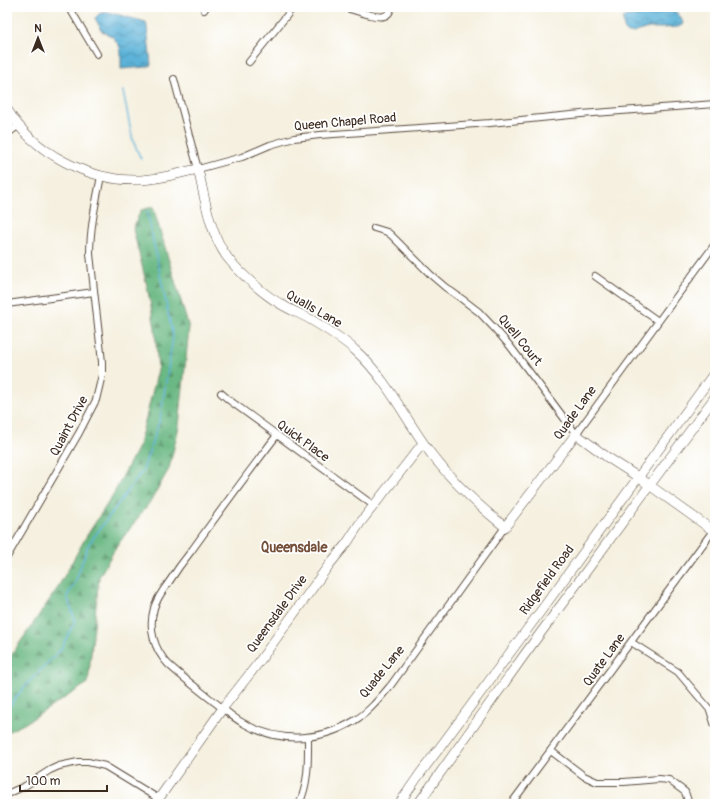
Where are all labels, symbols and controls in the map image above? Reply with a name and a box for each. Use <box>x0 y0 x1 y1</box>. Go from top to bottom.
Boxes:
north arrow <box>18 18 58 58</box>
text: N <box>34 22 42 35</box>
street label: Queen Chapel Road <box>293 110 397 134</box>
street label: Qualls Lane <box>283 287 345 332</box>
street label: Quell Court <box>494 311 546 369</box>
street label: Quade Lane <box>550 382 600 443</box>
street label: Quaint Drive <box>46 393 92 459</box>
street label: Quick Place <box>274 417 333 466</box>
district label: Queensdale <box>261 539 328 556</box>
street label: Ridgefield Road <box>516 542 578 618</box>
street label: Queensdale Drive <box>243 571 311 656</box>
street label: Quate Lane <box>579 630 629 690</box>
street label: Quade Lane <box>356 642 408 702</box>
scale bar <box>20 767 107 793</box>
text: 100 m <box>26 774 61 789</box>

